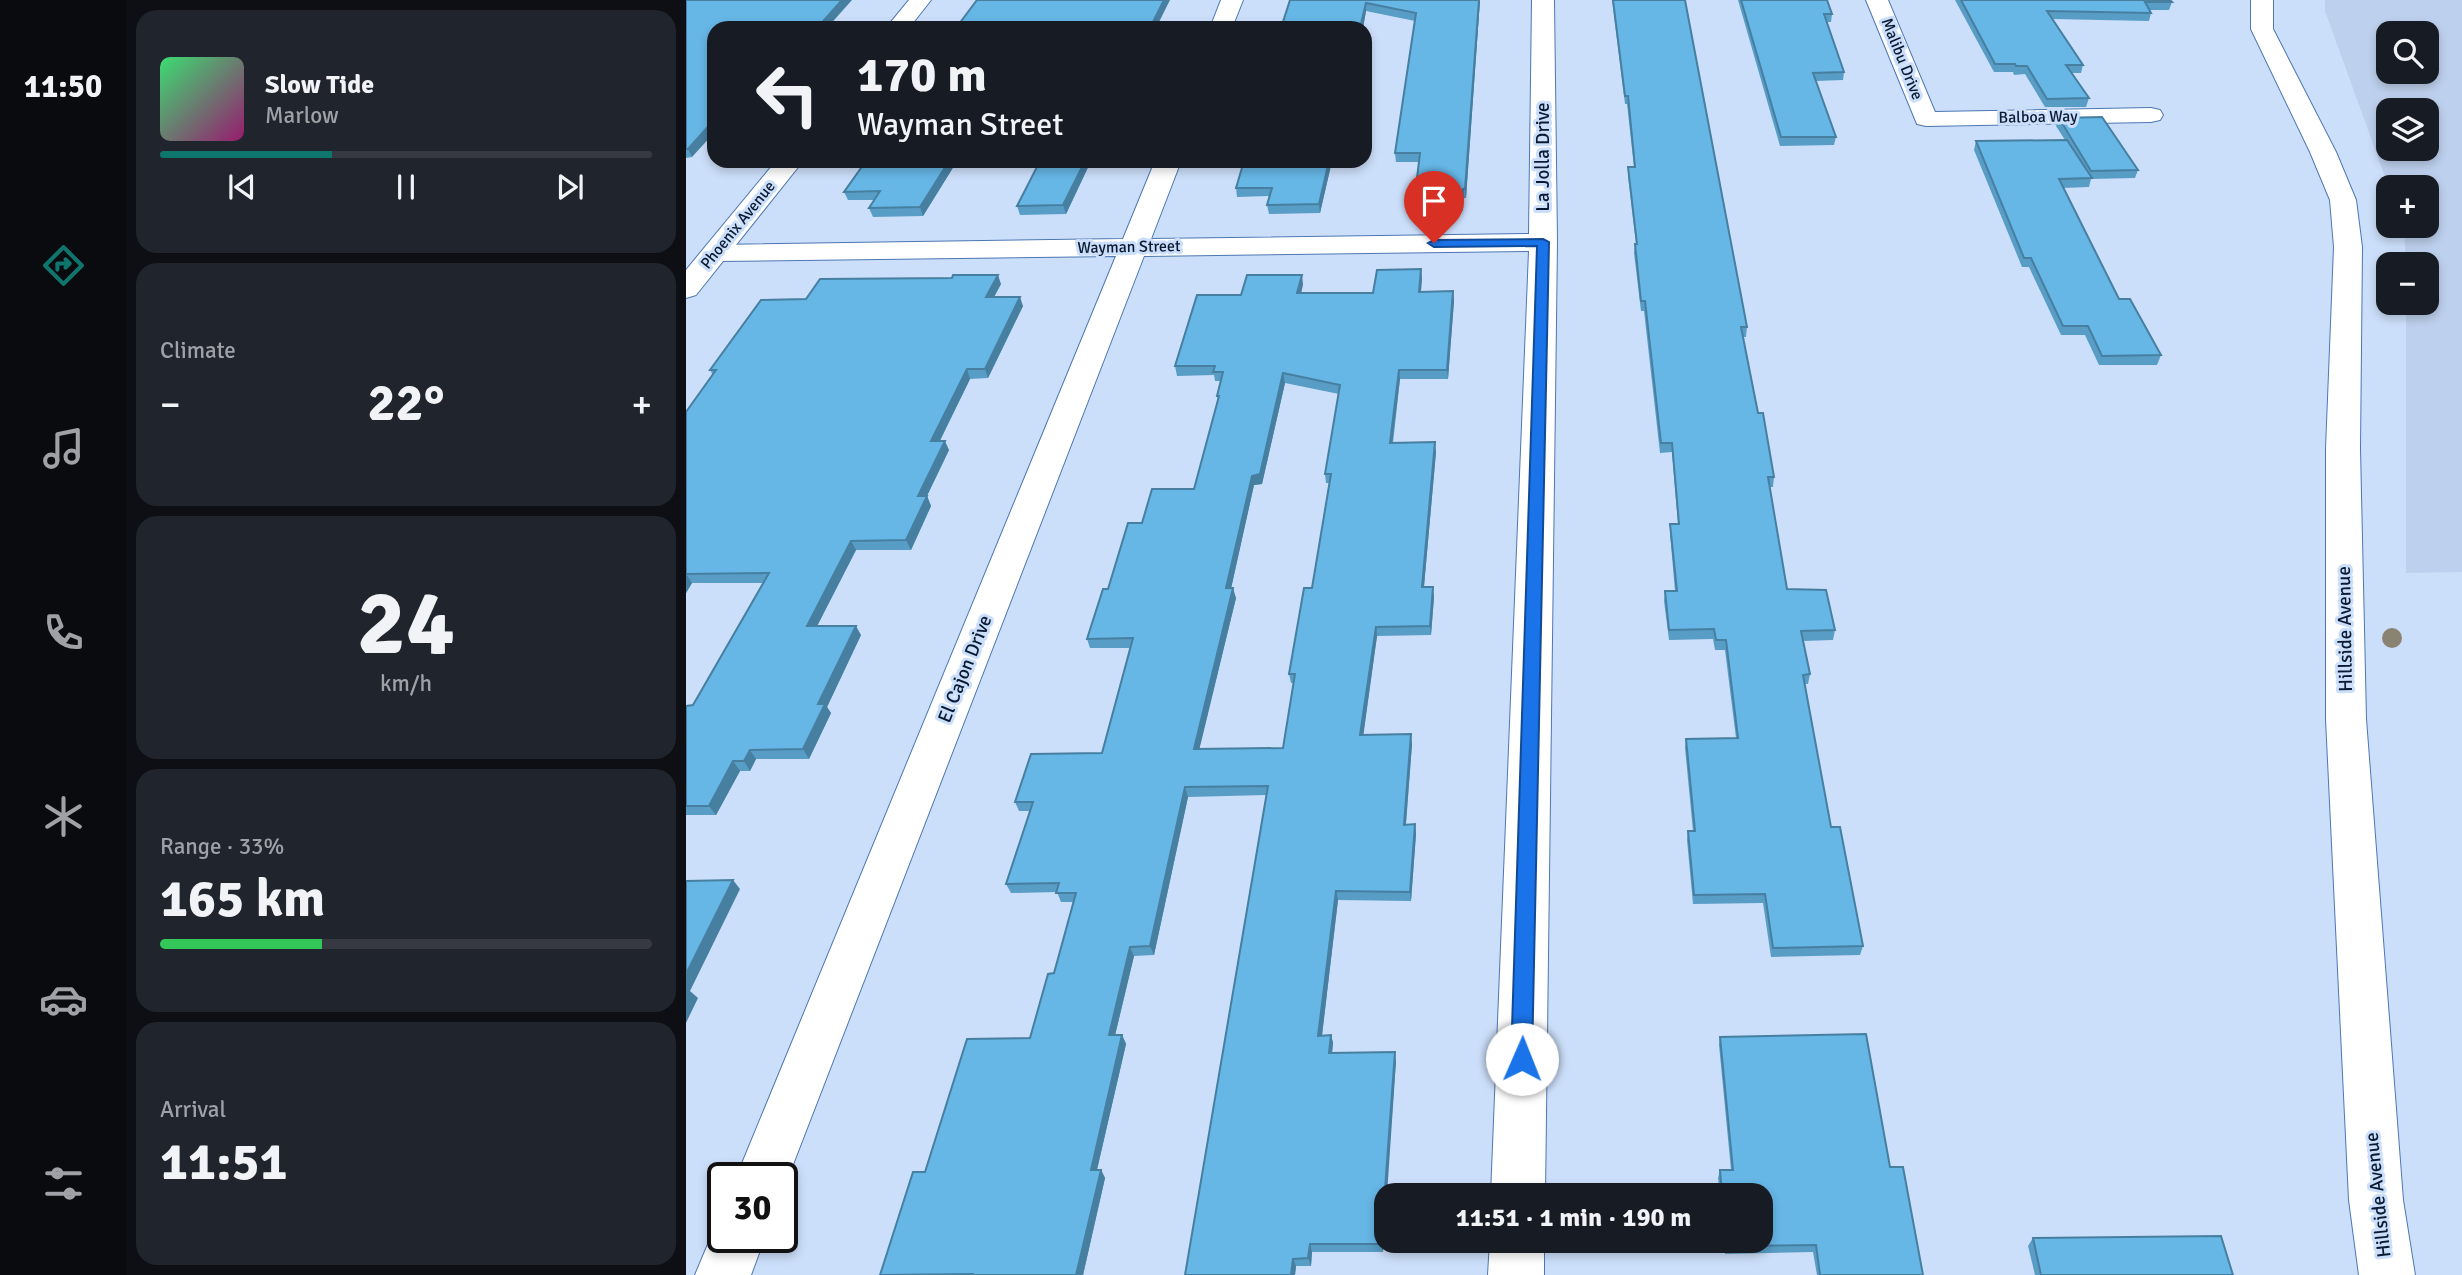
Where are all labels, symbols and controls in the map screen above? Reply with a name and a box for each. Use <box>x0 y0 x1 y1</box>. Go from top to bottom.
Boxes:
street label: Malibu Drive <box>1877 15 1927 103</box>
map controls <box>2376 21 2439 315</box>
button: search <box>2376 21 2439 84</box>
text: 170 m <box>857 45 987 105</box>
icon: left <box>742 49 833 140</box>
text: 11:50 <box>24 67 102 106</box>
text: Slow Tide <box>265 69 374 101</box>
button: layers <box>2376 98 2439 161</box>
text: Marlow <box>265 101 339 130</box>
street label: La Jolla Drive <box>1531 102 1555 212</box>
text: Wayman Street <box>857 105 1063 144</box>
street label: Balboa Way <box>1998 106 2078 128</box>
icon: previous <box>223 168 261 206</box>
icon: pause <box>387 168 425 206</box>
icon: next <box>551 168 589 206</box>
pin <box>1404 171 1464 243</box>
button: + <box>2376 175 2439 238</box>
street label: Phoenix Avenue <box>696 177 780 273</box>
icon: arrive <box>1415 182 1453 220</box>
street label: Wayman Street <box>1077 236 1181 258</box>
icon: directions <box>39 241 88 290</box>
button: − <box>2376 252 2439 315</box>
text: Climate <box>160 336 236 365</box>
text: 22° <box>368 371 444 435</box>
text: − <box>160 381 181 428</box>
text: + <box>631 381 652 428</box>
icon: music <box>39 424 88 473</box>
street label: Hillside Avenue <box>2332 566 2358 692</box>
text: 24 <box>357 567 455 680</box>
icon: phone <box>39 608 88 657</box>
street label: El Cajon Drive <box>933 612 997 726</box>
text: km/h <box>380 669 432 698</box>
icon: climate <box>39 792 88 841</box>
text: Range · 33% <box>160 832 284 861</box>
text: 165 km <box>160 867 325 931</box>
icon: car <box>39 975 88 1024</box>
position arrow <box>1485 1022 1559 1096</box>
text: Arrival <box>160 1095 226 1124</box>
text: 11:51 <box>160 1130 288 1194</box>
street label: Hillside Avenue <box>2360 1131 2396 1259</box>
icon: filters <box>39 1159 88 1208</box>
speed limit sign: 30 <box>707 1162 798 1253</box>
text: 11:51 · 1 min · 190 m <box>1456 1202 1691 1234</box>

